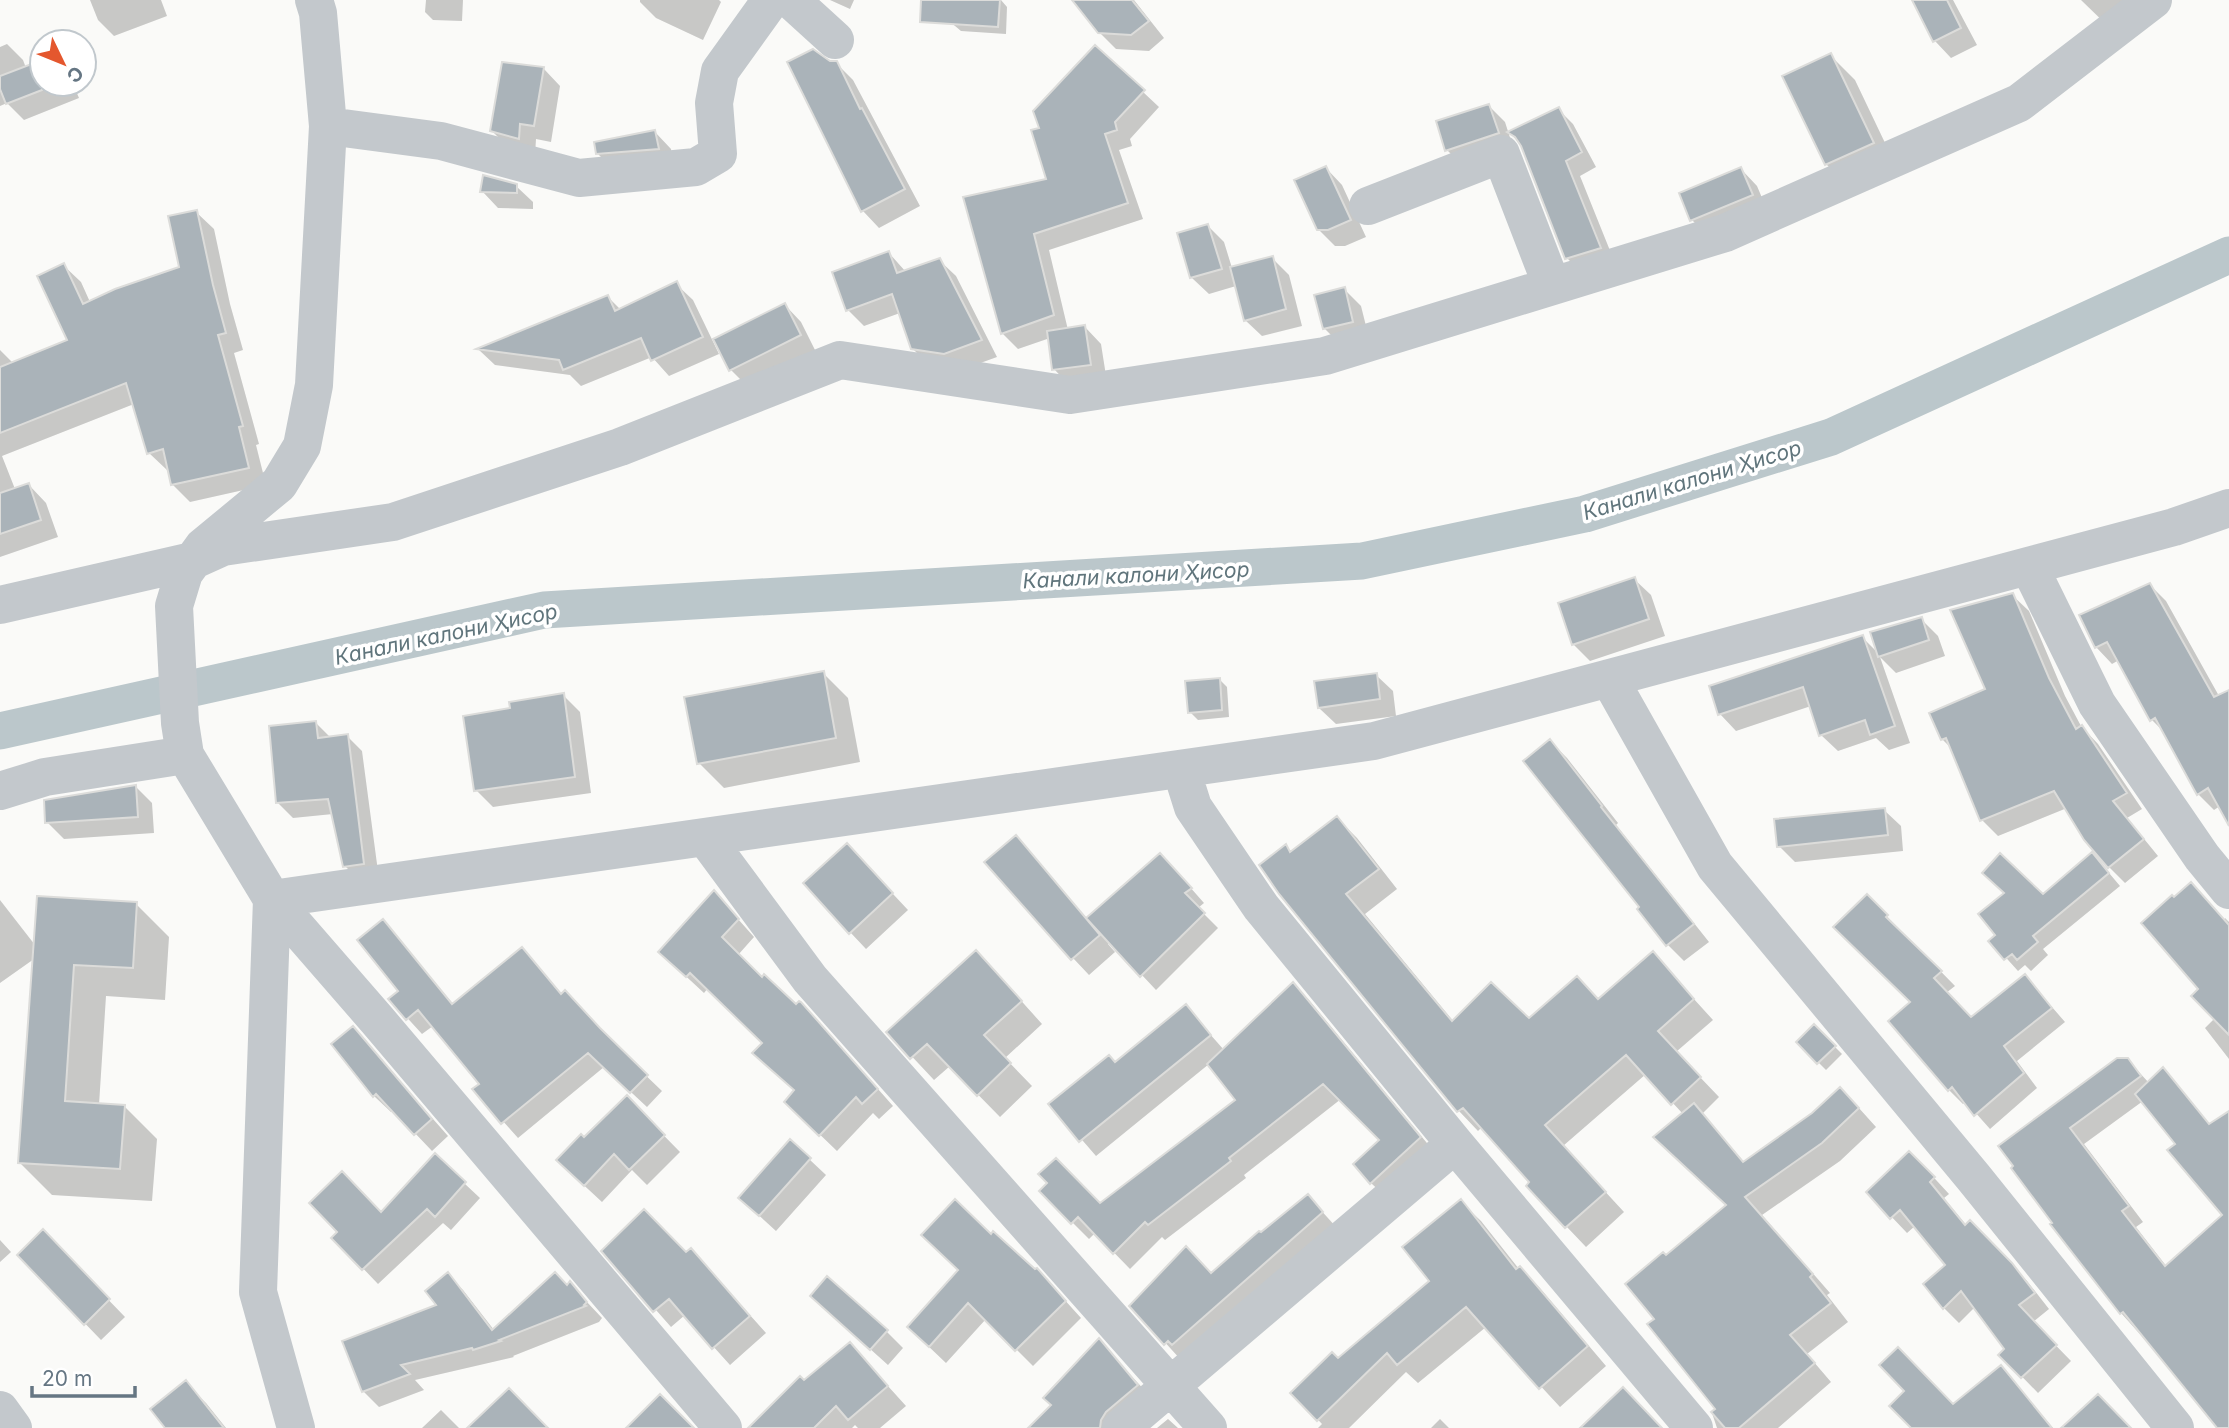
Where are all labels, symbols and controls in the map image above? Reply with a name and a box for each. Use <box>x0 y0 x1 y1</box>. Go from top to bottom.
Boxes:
north arrow <box>28 28 98 98</box>
text: С <box>62 61 88 87</box>
water label: Канали калони Ҳисор <box>1580 435 1804 525</box>
water label: Канали калони Ҳисор <box>1022 557 1250 593</box>
water label: Канали калони Ҳисор <box>332 598 560 670</box>
scale bar <box>32 1354 135 1398</box>
text: 20 m <box>42 1366 92 1391</box>

